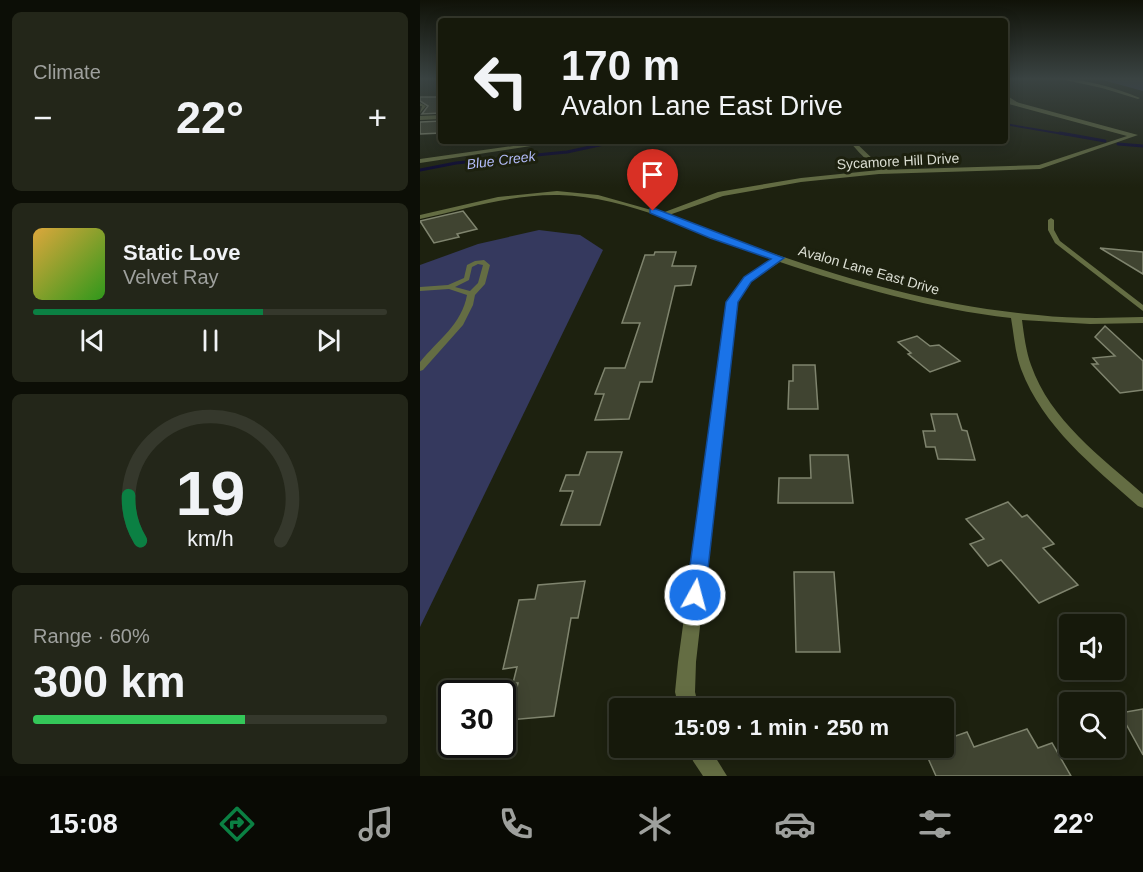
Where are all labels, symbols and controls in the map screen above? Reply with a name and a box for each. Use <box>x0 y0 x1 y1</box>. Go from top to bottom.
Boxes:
icon: left <box>462 42 540 120</box>
text: 170 m <box>561 42 680 89</box>
text: Climate <box>33 61 101 83</box>
text: Avalon Lane East Drive <box>561 91 843 121</box>
text: 22° <box>176 92 244 143</box>
text: − <box>33 99 52 136</box>
text: + <box>368 99 387 136</box>
water label: Blue Creek <box>466 148 537 172</box>
pin <box>627 149 678 211</box>
street label: Sycamore Hill Drive <box>836 150 960 172</box>
icon: arrive <box>636 158 669 191</box>
text: Static Love <box>123 240 240 265</box>
street label: Avalon Lane East Drive <box>797 242 942 298</box>
text: Velvet Ray <box>123 266 219 288</box>
icon: previous <box>76 324 109 357</box>
icon: pause <box>194 324 227 357</box>
icon: next <box>312 324 345 357</box>
text: 19 <box>175 459 245 528</box>
text: km/h <box>187 527 233 551</box>
position arrow <box>663 563 727 627</box>
map controls <box>1059 614 1125 758</box>
button: sound <box>1059 614 1125 680</box>
text: Range · 60% <box>33 625 150 647</box>
text: 300 km <box>33 656 186 707</box>
speed limit sign: 30 <box>438 680 516 758</box>
button: search <box>1059 692 1125 758</box>
text: 15:09 · 1 min · 250 m <box>674 715 889 740</box>
icon: directions <box>216 803 258 845</box>
icon: music <box>355 803 397 845</box>
icon: phone <box>495 803 537 845</box>
icon: climate <box>634 803 676 845</box>
icon: car <box>774 803 816 845</box>
icon: filters <box>914 803 956 845</box>
text: 15:08 <box>49 809 118 839</box>
text: 22° <box>1053 809 1094 839</box>

